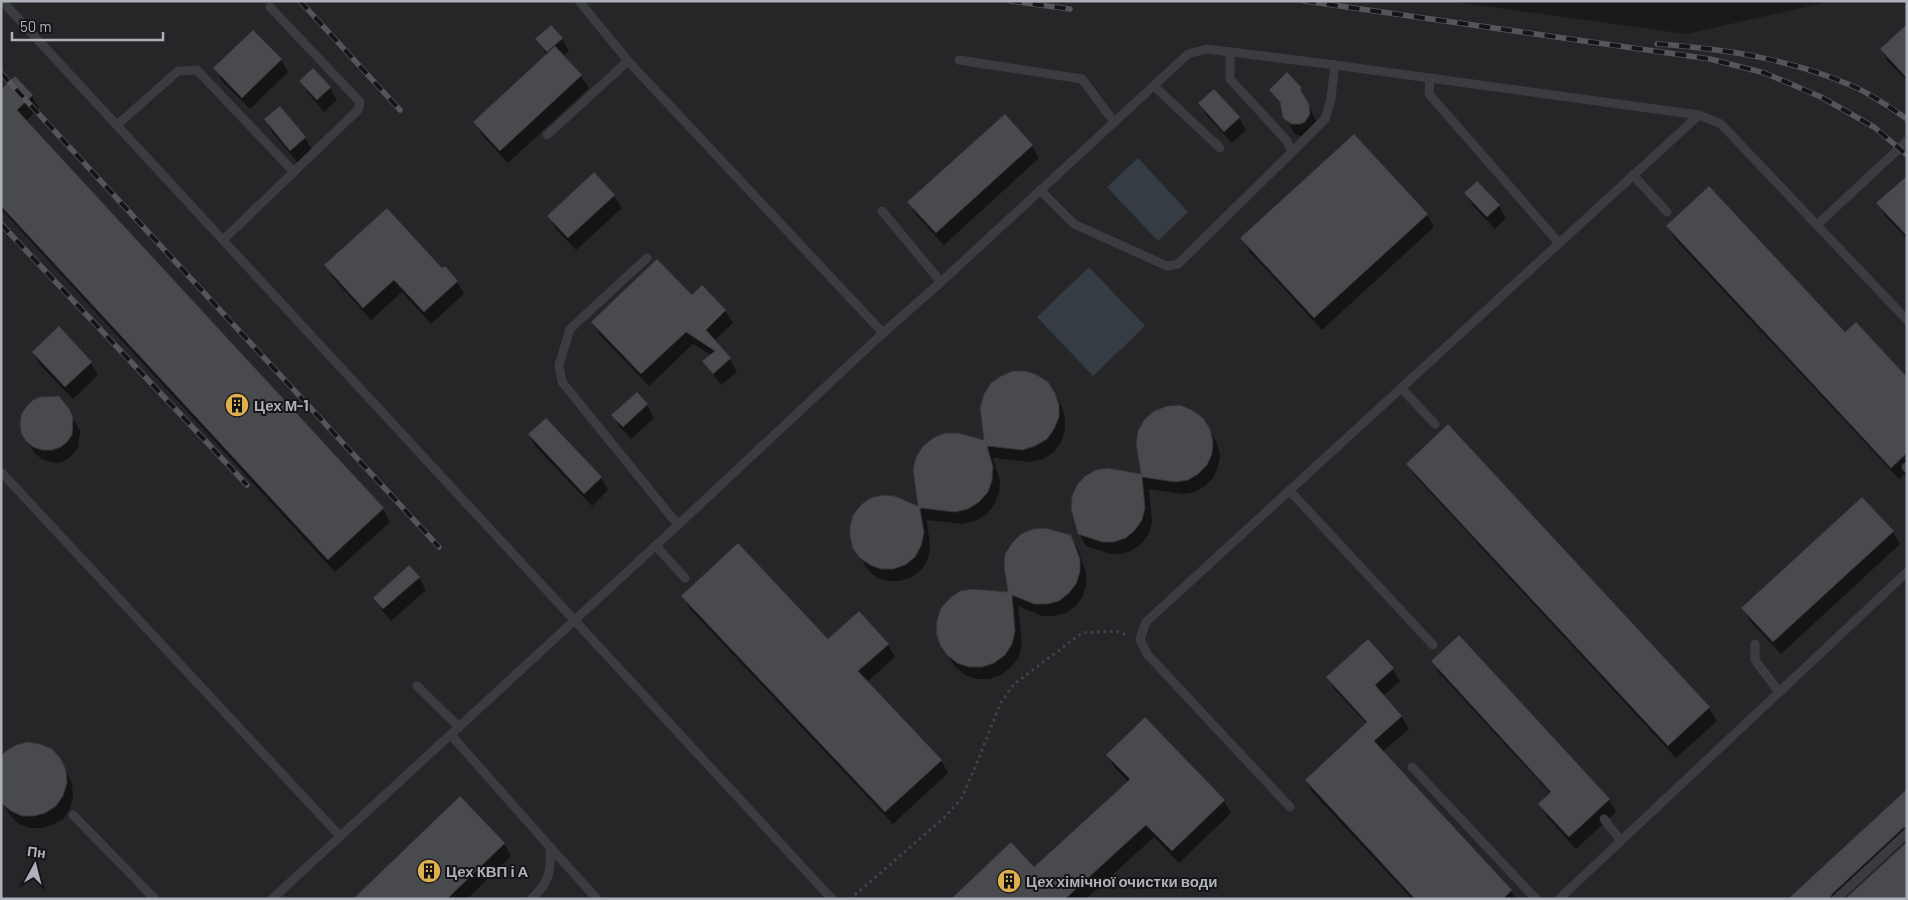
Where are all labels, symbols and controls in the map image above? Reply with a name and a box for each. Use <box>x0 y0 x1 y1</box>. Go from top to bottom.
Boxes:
scale bar <box>12 10 164 42</box>
text: 50 m <box>20 17 52 35</box>
building icon: Цех М-1 <box>224 392 250 418</box>
place label: Цех М-1 <box>254 396 309 414</box>
north arrow <box>10 840 60 890</box>
text: Пн <box>26 842 47 861</box>
building icon: Цех КВП і А <box>416 858 442 884</box>
place label: Цех КВП і А <box>446 862 529 880</box>
building icon: Цех хімічної очистки води <box>996 868 1022 894</box>
place label: Цех хімічної очистки води <box>1026 872 1217 890</box>

